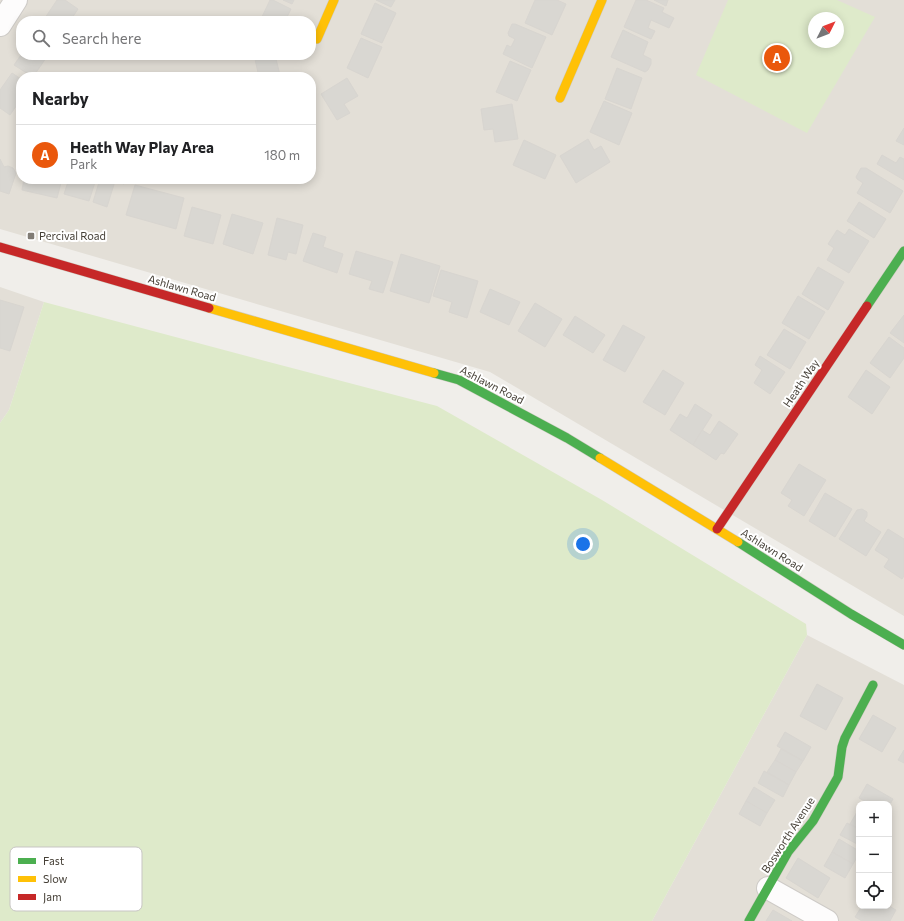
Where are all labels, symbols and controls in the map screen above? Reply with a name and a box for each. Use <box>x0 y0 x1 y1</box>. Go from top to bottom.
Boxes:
north arrow <box>808 12 844 48</box>
search box <box>16 16 316 60</box>
icon: search <box>30 27 52 49</box>
text: Search here <box>62 29 141 47</box>
pin: A <box>764 43 790 73</box>
text: Nearby <box>32 88 89 109</box>
text: Heath Way Play Area <box>70 138 214 156</box>
text: A <box>40 147 50 163</box>
text: 180 m <box>264 147 300 163</box>
text: Park <box>70 156 97 172</box>
place label: Percival Road <box>39 229 106 242</box>
marker: Percival Road <box>26 231 36 241</box>
street label: Ashlawn Road <box>147 272 218 303</box>
street label: Heath Way <box>780 356 821 409</box>
street label: Ashlawn Road <box>458 363 526 406</box>
street label: Ashlawn Road <box>739 525 805 574</box>
your location <box>573 534 593 554</box>
street label: Bosworth Avenue <box>758 794 817 875</box>
map controls <box>856 801 892 909</box>
button: + <box>856 801 892 837</box>
button: − <box>856 837 892 873</box>
legend <box>10 847 142 911</box>
text: Fast <box>43 854 65 867</box>
text: Slow <box>43 872 68 885</box>
button: locate <box>856 873 892 909</box>
text: Jam <box>43 890 62 904</box>

